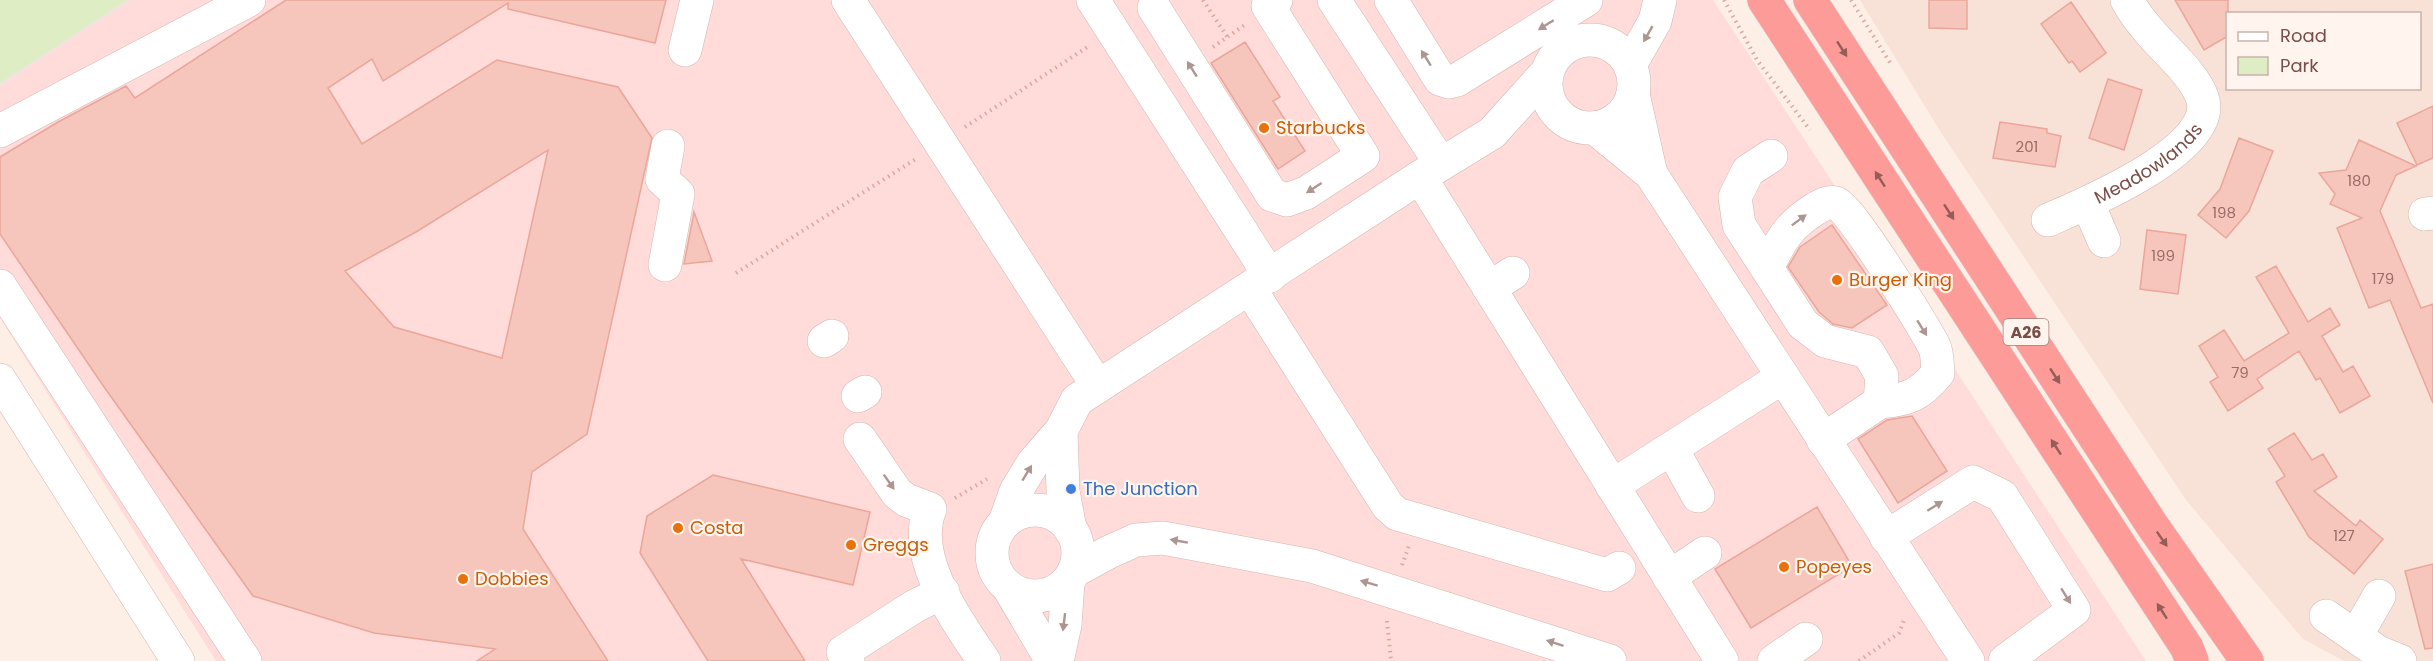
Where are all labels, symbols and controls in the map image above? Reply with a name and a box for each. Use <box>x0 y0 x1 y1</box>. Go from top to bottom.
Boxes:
legend <box>2226 12 2421 90</box>
one-way arrow <box>1538 19 1554 30</box>
text: Road <box>2280 23 2327 48</box>
one-way arrow <box>1643 26 1654 42</box>
one-way arrow <box>1836 41 1847 57</box>
one-way arrow <box>1421 50 1432 66</box>
text: Park <box>2280 53 2319 78</box>
one-way arrow <box>1187 61 1198 77</box>
place label: Starbucks <box>1276 115 1365 140</box>
street label: Meadowlands <box>2090 118 2208 210</box>
marker: Starbucks <box>1257 121 1271 135</box>
house number: 201 <box>2016 136 2038 157</box>
one-way arrow <box>1875 170 1886 187</box>
house number: 180 <box>2347 170 2371 191</box>
one-way arrow <box>1306 182 1323 193</box>
house number: 198 <box>2212 202 2236 223</box>
one-way arrow <box>1943 204 1954 220</box>
one-way arrow <box>1791 214 1807 227</box>
house number: 199 <box>2151 245 2175 266</box>
place label: Burger King <box>1849 267 1952 292</box>
house number: 179 <box>2372 268 2394 289</box>
marker: Burger King <box>1830 273 1844 287</box>
road number: A26 <box>2004 319 2048 345</box>
one-way arrow <box>1917 320 1928 336</box>
house number: 79 <box>2231 362 2249 383</box>
one-way arrow <box>2049 367 2061 383</box>
one-way arrow <box>2050 440 2062 456</box>
one-way arrow <box>1022 464 1032 481</box>
one-way arrow <box>883 473 894 490</box>
place label: The Junction <box>1083 476 1198 501</box>
marker: The Junction <box>1064 482 1078 496</box>
one-way arrow <box>1927 500 1944 511</box>
place label: Costa <box>690 515 744 540</box>
marker: Costa <box>671 521 685 535</box>
house number: 127 <box>2333 525 2355 546</box>
one-way arrow <box>2156 530 2168 546</box>
place label: Greggs <box>863 532 929 557</box>
one-way arrow <box>1169 536 1188 545</box>
marker: Greggs <box>844 538 858 552</box>
place label: Popeyes <box>1796 554 1872 579</box>
marker: Popeyes <box>1777 560 1791 574</box>
place label: Dobbies <box>475 566 549 591</box>
marker: Dobbies <box>456 572 470 586</box>
one-way arrow <box>1360 578 1378 587</box>
one-way arrow <box>2060 588 2071 604</box>
one-way arrow <box>2157 603 2168 619</box>
one-way arrow <box>1060 612 1069 631</box>
one-way arrow <box>1546 638 1564 647</box>

